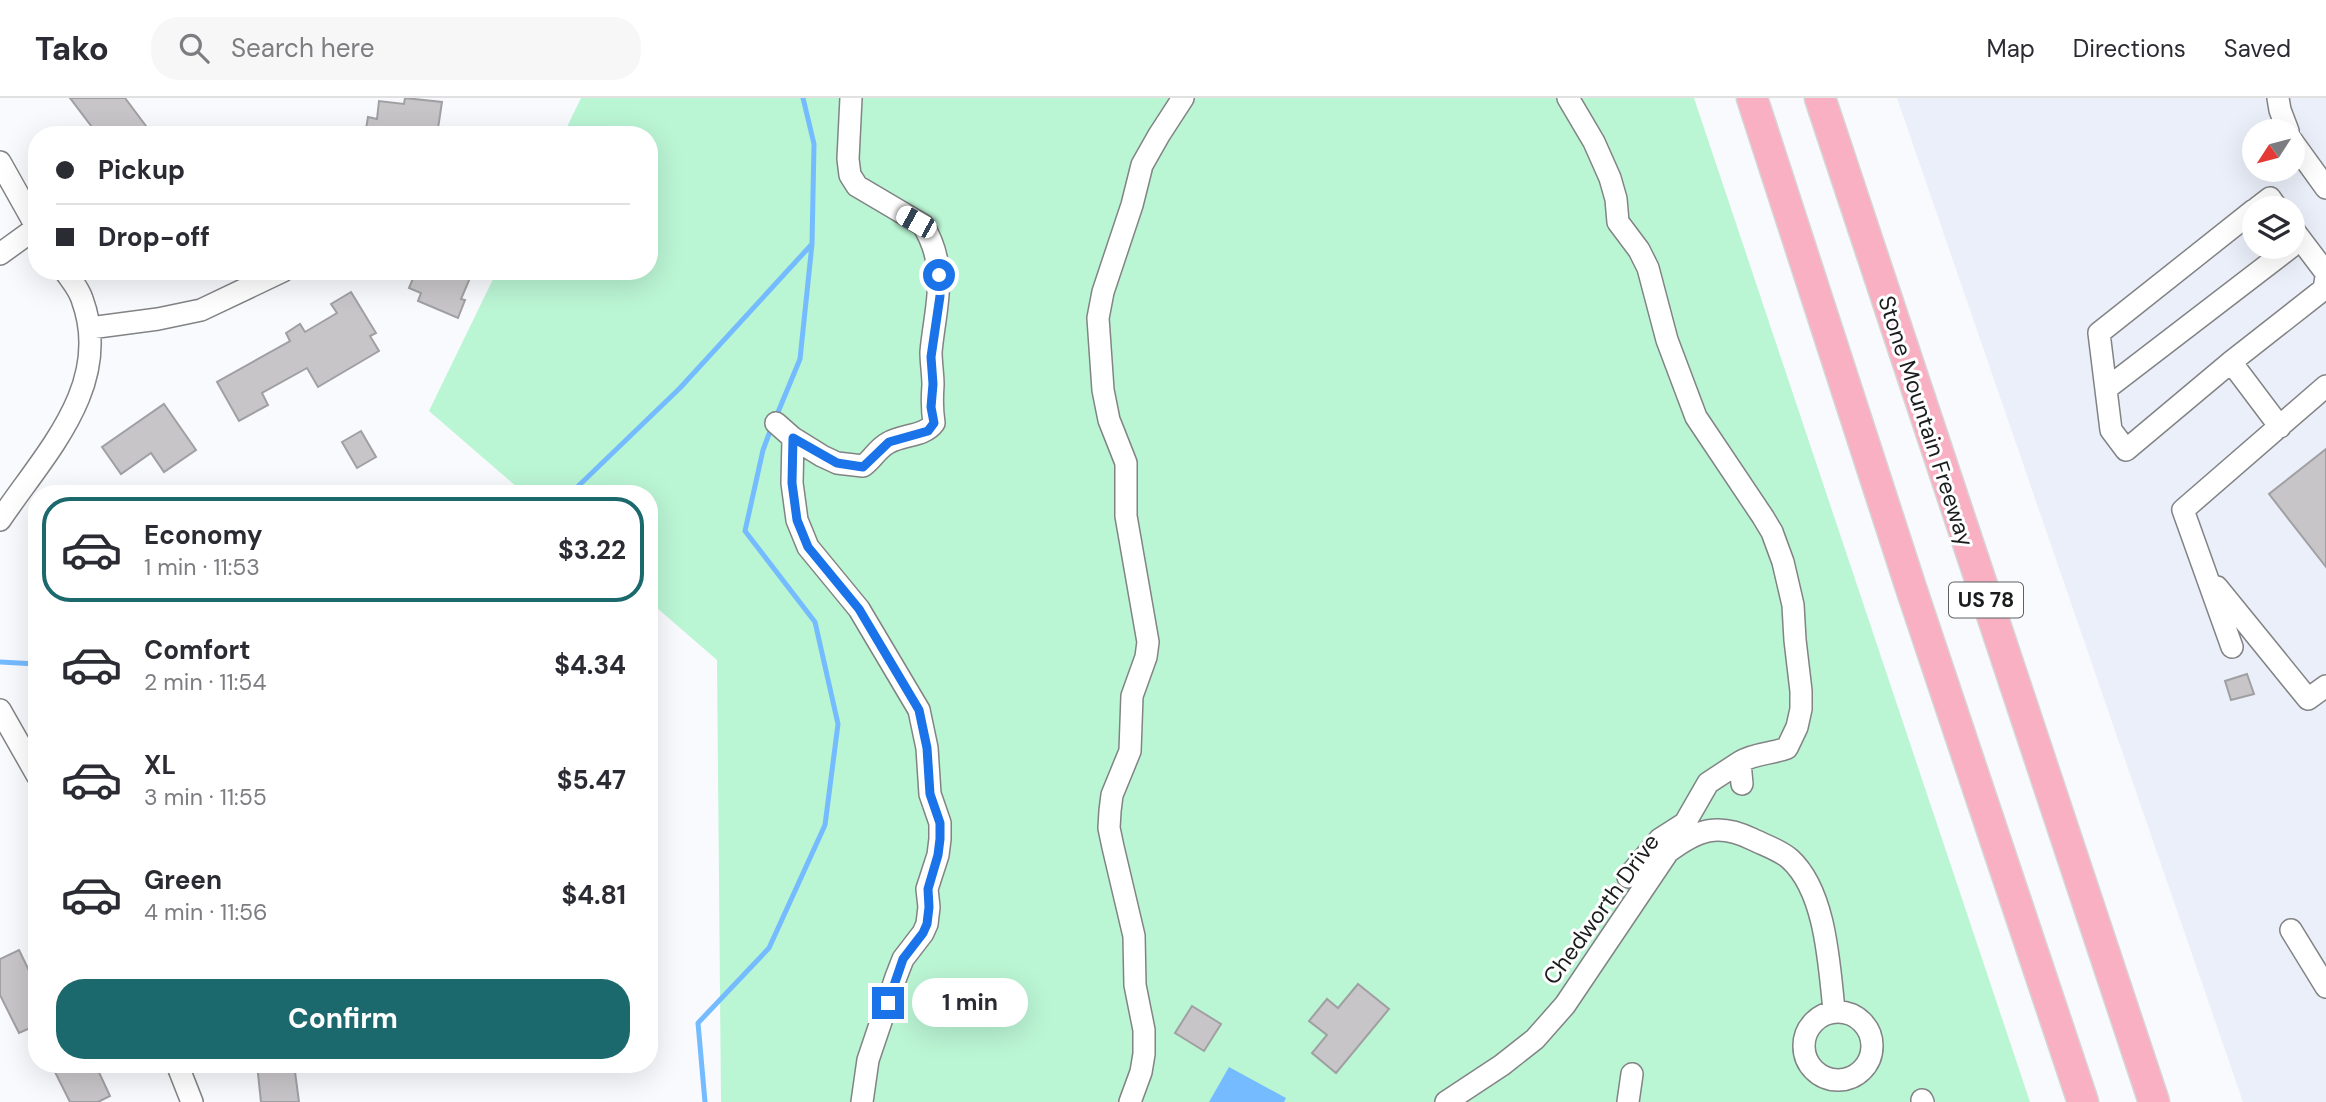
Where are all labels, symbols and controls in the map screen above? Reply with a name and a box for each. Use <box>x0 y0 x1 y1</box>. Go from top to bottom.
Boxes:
search box <box>151 17 641 80</box>
text: Tako <box>35 27 109 70</box>
icon: search <box>175 29 213 67</box>
text: Search here <box>231 31 374 65</box>
text: Map <box>1987 33 2035 64</box>
text: Directions <box>2073 33 2186 64</box>
text: Saved <box>2224 33 2291 64</box>
north arrow <box>2242 119 2305 182</box>
map controls <box>2242 119 2305 259</box>
text: Pickup <box>98 153 185 187</box>
button: layers <box>2242 196 2305 259</box>
car <box>893 203 940 241</box>
text: Drop-off <box>98 220 210 254</box>
route start <box>923 259 955 291</box>
street label: Stone Mountain Freeway <box>1871 292 1981 550</box>
icon: car <box>60 518 123 581</box>
text: Economy <box>144 518 262 552</box>
text: $3.22 <box>558 533 626 567</box>
text: 1 min · 11:53 <box>144 552 260 582</box>
road number: US 78 <box>1949 582 2023 618</box>
icon: car <box>60 633 123 696</box>
text: Comfort <box>144 633 250 667</box>
text: $4.34 <box>554 648 626 682</box>
text: 2 min · 11:54 <box>144 667 266 697</box>
icon: car <box>60 748 123 811</box>
text: XL <box>144 748 176 782</box>
text: $5.47 <box>557 763 626 797</box>
text: 3 min · 11:55 <box>144 782 267 812</box>
street label: Chedworth Drive <box>1536 828 1666 990</box>
icon: car <box>60 863 123 926</box>
text: Green <box>144 863 222 897</box>
text: $4.81 <box>561 878 626 912</box>
text: 4 min · 11:56 <box>144 897 268 927</box>
callout: 1 min <box>912 978 1028 1028</box>
button: Confirm <box>56 979 630 1059</box>
route end <box>872 987 904 1019</box>
text: 1 min <box>942 987 998 1017</box>

